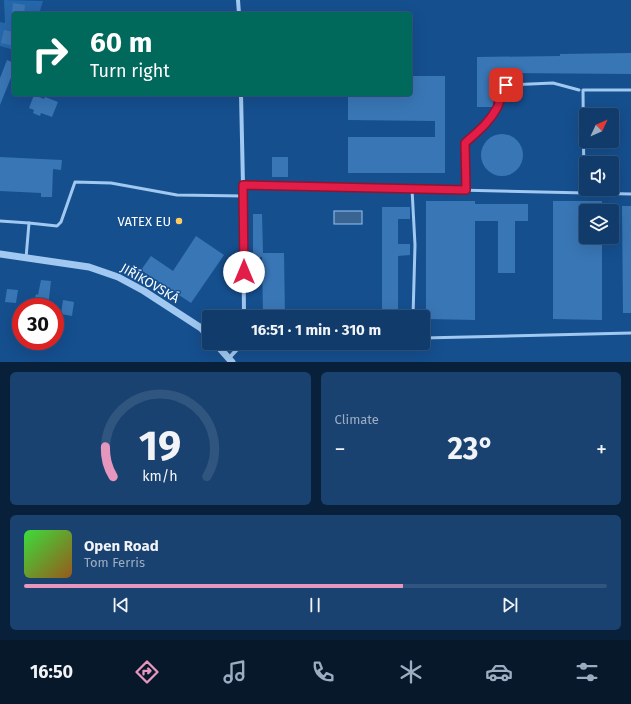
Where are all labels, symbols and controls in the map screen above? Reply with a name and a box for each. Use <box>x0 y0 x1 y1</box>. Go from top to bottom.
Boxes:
text: 60 m <box>90 26 152 59</box>
icon: right <box>24 28 76 80</box>
text: Turn right <box>90 60 170 82</box>
pin <box>489 68 523 102</box>
icon: arrive <box>495 74 517 96</box>
north arrow <box>579 108 619 148</box>
map controls <box>579 108 619 244</box>
button: sound <box>579 156 619 196</box>
button: layers <box>579 204 619 244</box>
place label: VATEX EU <box>117 214 171 229</box>
marker: VATEX EU <box>174 216 184 226</box>
position arrow <box>223 251 265 293</box>
street label: JIŘÍKOVSKÁ <box>118 259 183 306</box>
speed limit sign: 30 <box>12 298 64 350</box>
text: 16:51 · 1 min · 310 m <box>251 321 381 339</box>
text: Climate <box>335 412 379 427</box>
text: 19 <box>139 420 182 470</box>
text: 23° <box>447 431 494 467</box>
text: − <box>335 436 346 463</box>
text: + <box>596 436 607 463</box>
text: km/h <box>143 467 178 484</box>
text: Open Road <box>84 537 159 555</box>
text: Tom Ferris <box>84 555 145 570</box>
icon: previous <box>110 594 132 616</box>
icon: pause <box>304 594 326 616</box>
icon: next <box>499 594 521 616</box>
icon: directions <box>133 658 161 686</box>
icon: music <box>221 658 249 686</box>
icon: phone <box>309 658 337 686</box>
icon: climate <box>397 658 425 686</box>
icon: car <box>485 658 513 686</box>
icon: filters <box>573 658 601 686</box>
text: 16:50 <box>30 661 73 683</box>

